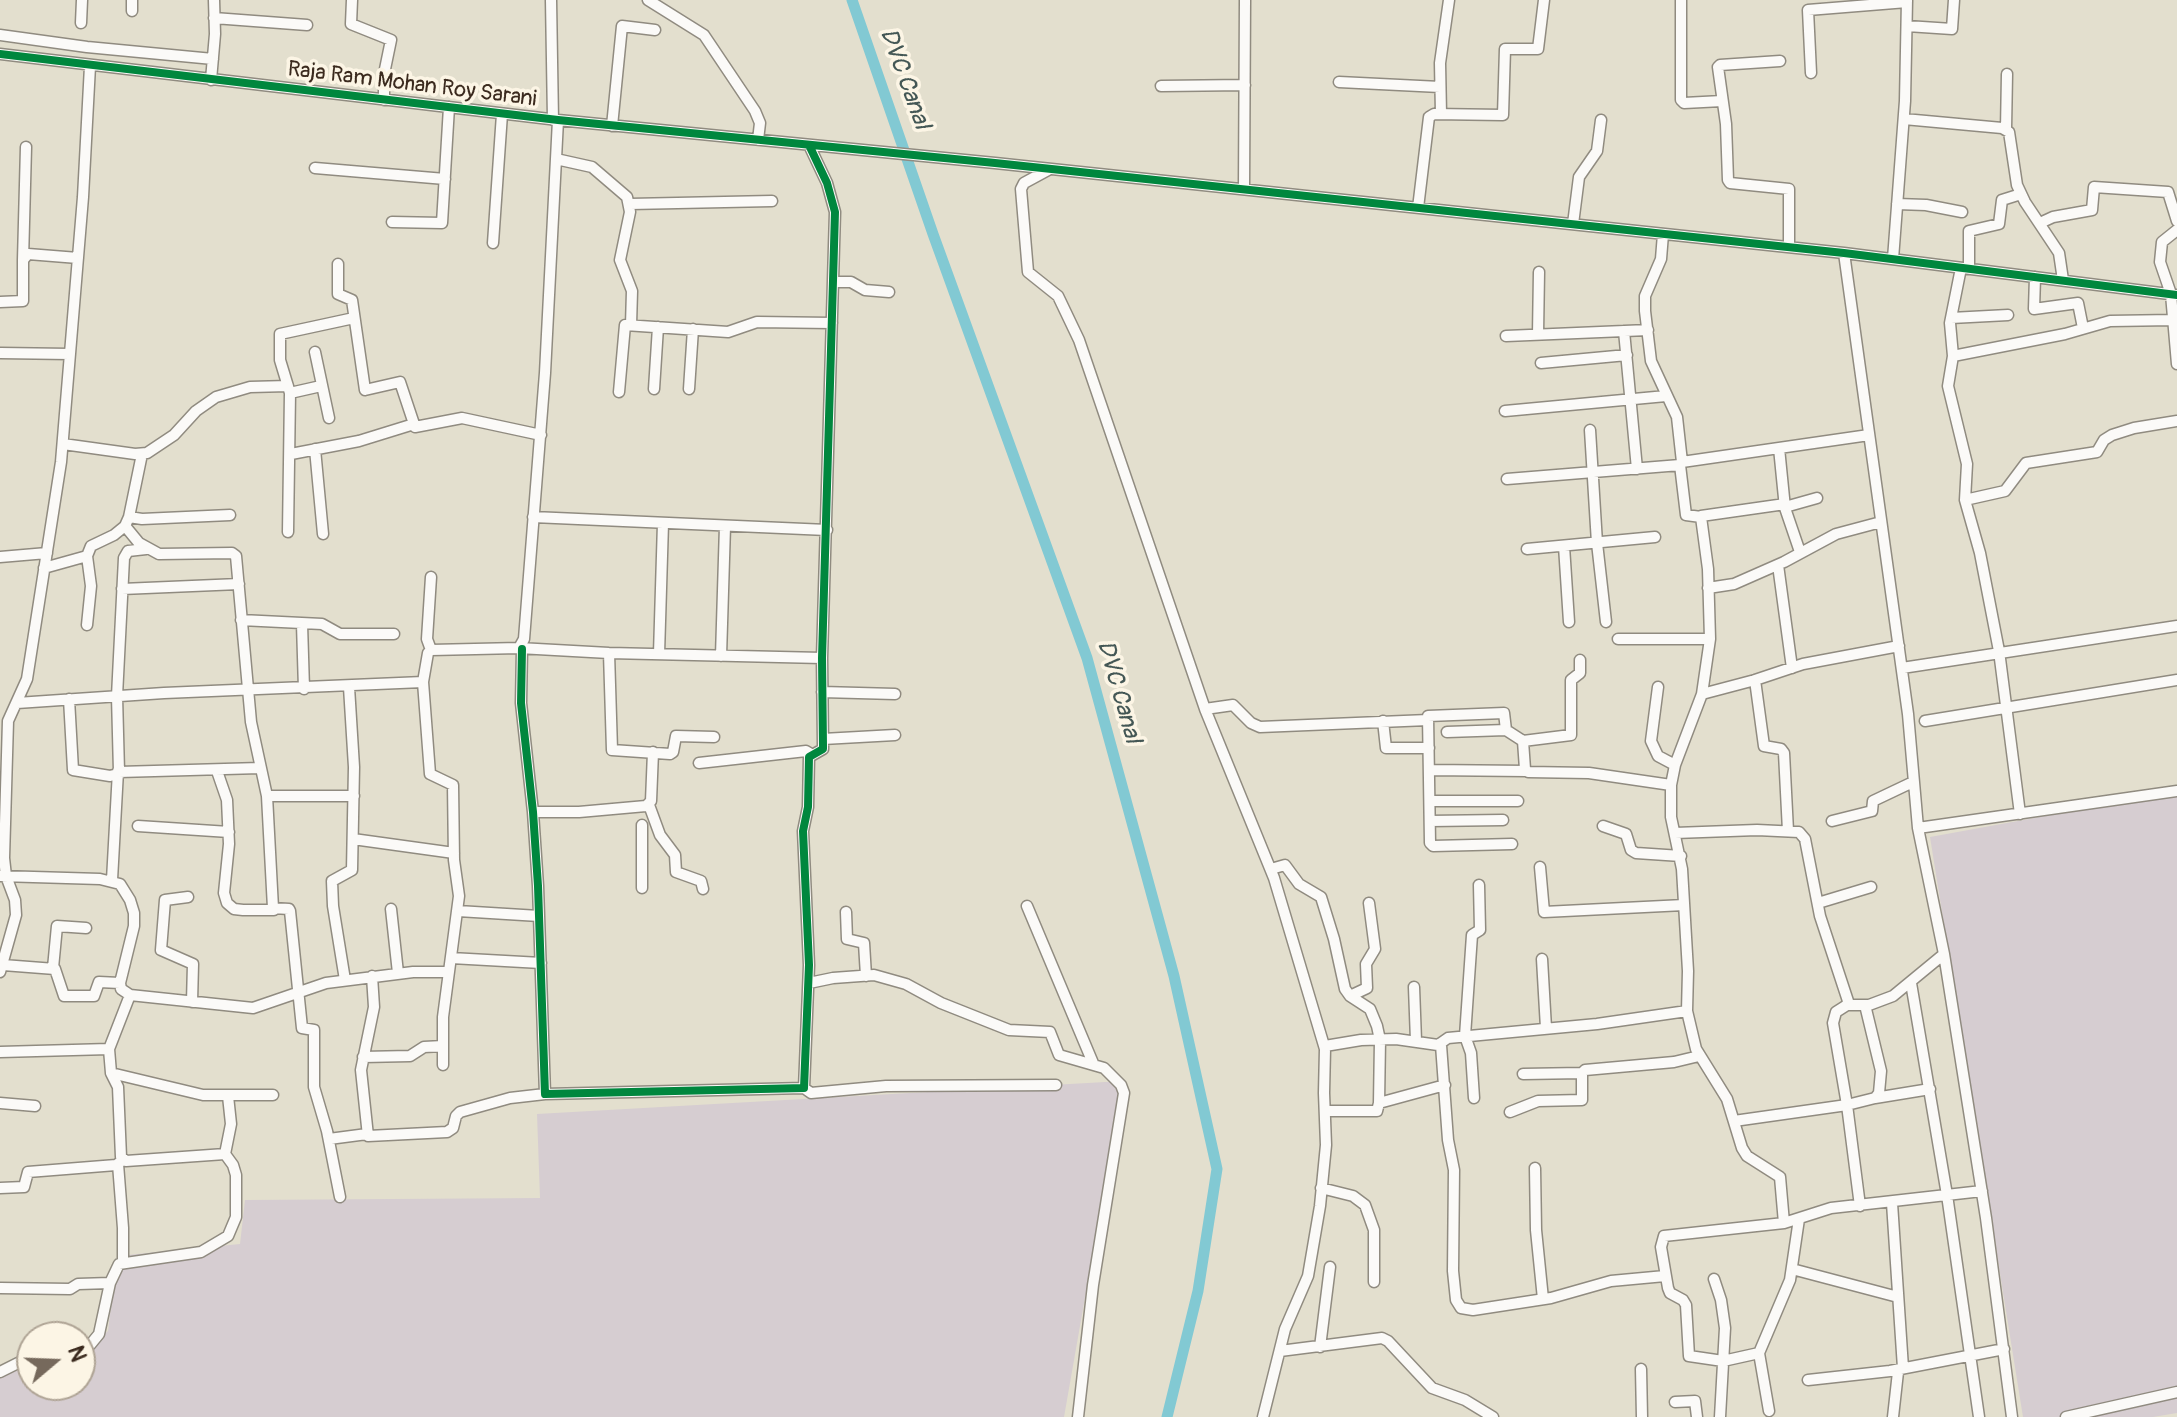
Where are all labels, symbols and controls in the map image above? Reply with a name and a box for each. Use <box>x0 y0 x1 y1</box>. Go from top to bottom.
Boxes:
water label: DVC Canal <box>872 25 936 133</box>
street label: Raja Ram Mohan Roy Sarani <box>286 57 538 113</box>
water label: DVC Canal <box>1090 637 1146 747</box>
north arrow <box>16 1321 96 1401</box>
text: N <box>61 1342 92 1365</box>

